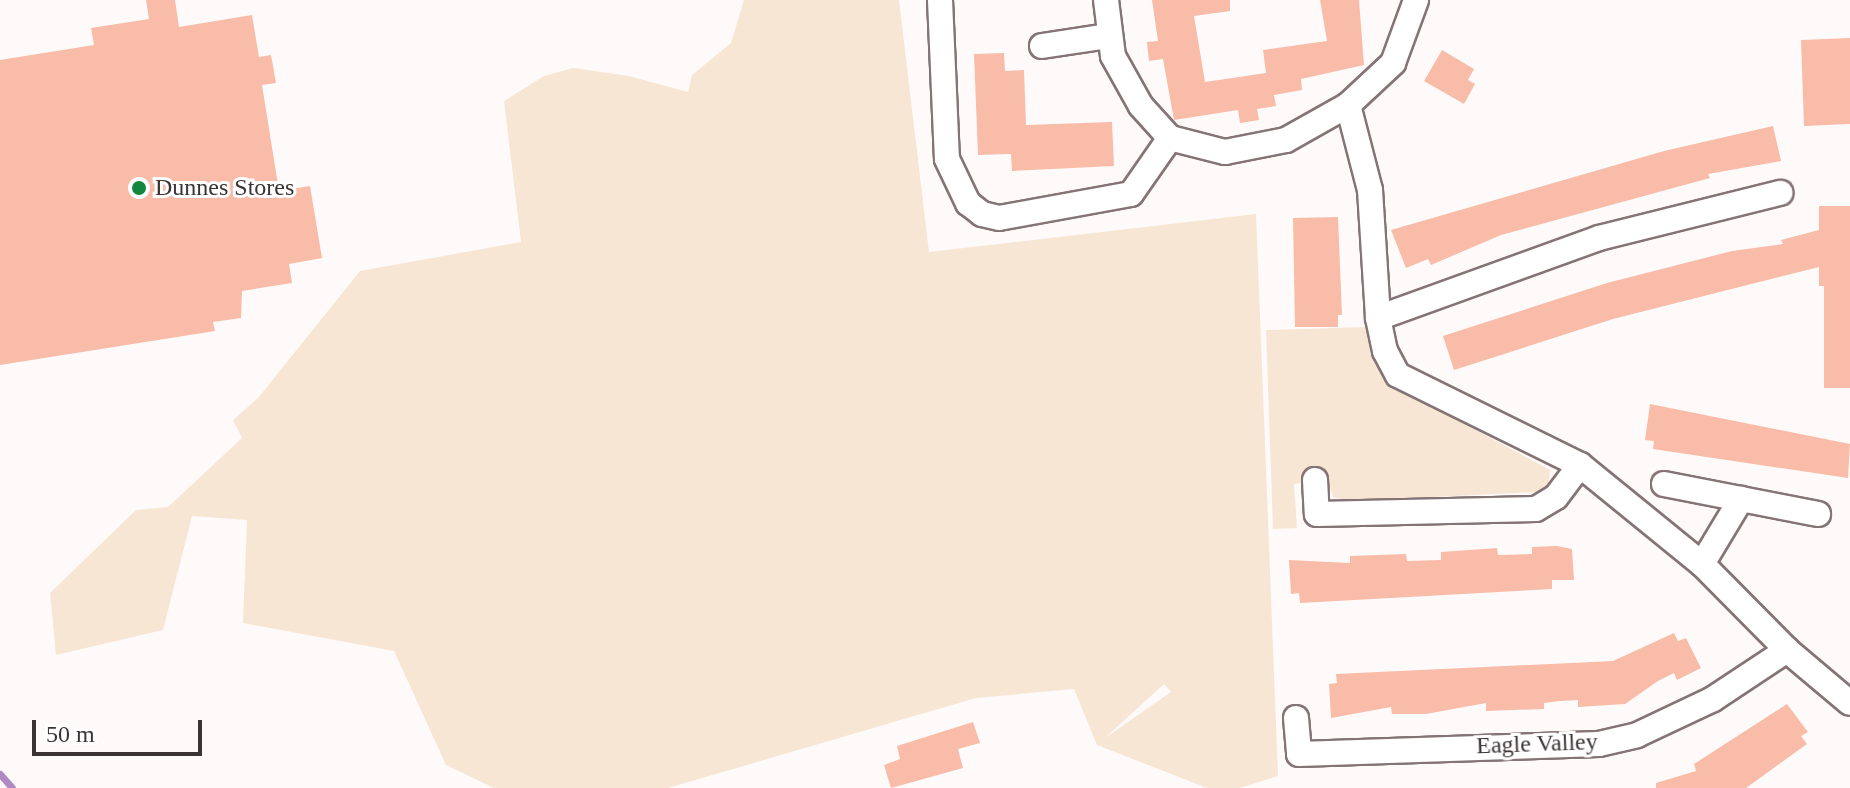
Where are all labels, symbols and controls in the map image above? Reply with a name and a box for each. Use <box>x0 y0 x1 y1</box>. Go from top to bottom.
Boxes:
place label: Dunnes Stores <box>155 174 294 202</box>
marker: Dunnes Stores <box>130 179 148 197</box>
scale bar <box>36 704 206 754</box>
text: 50 m <box>46 721 95 747</box>
street label: Eagle Valley <box>1476 727 1598 761</box>

